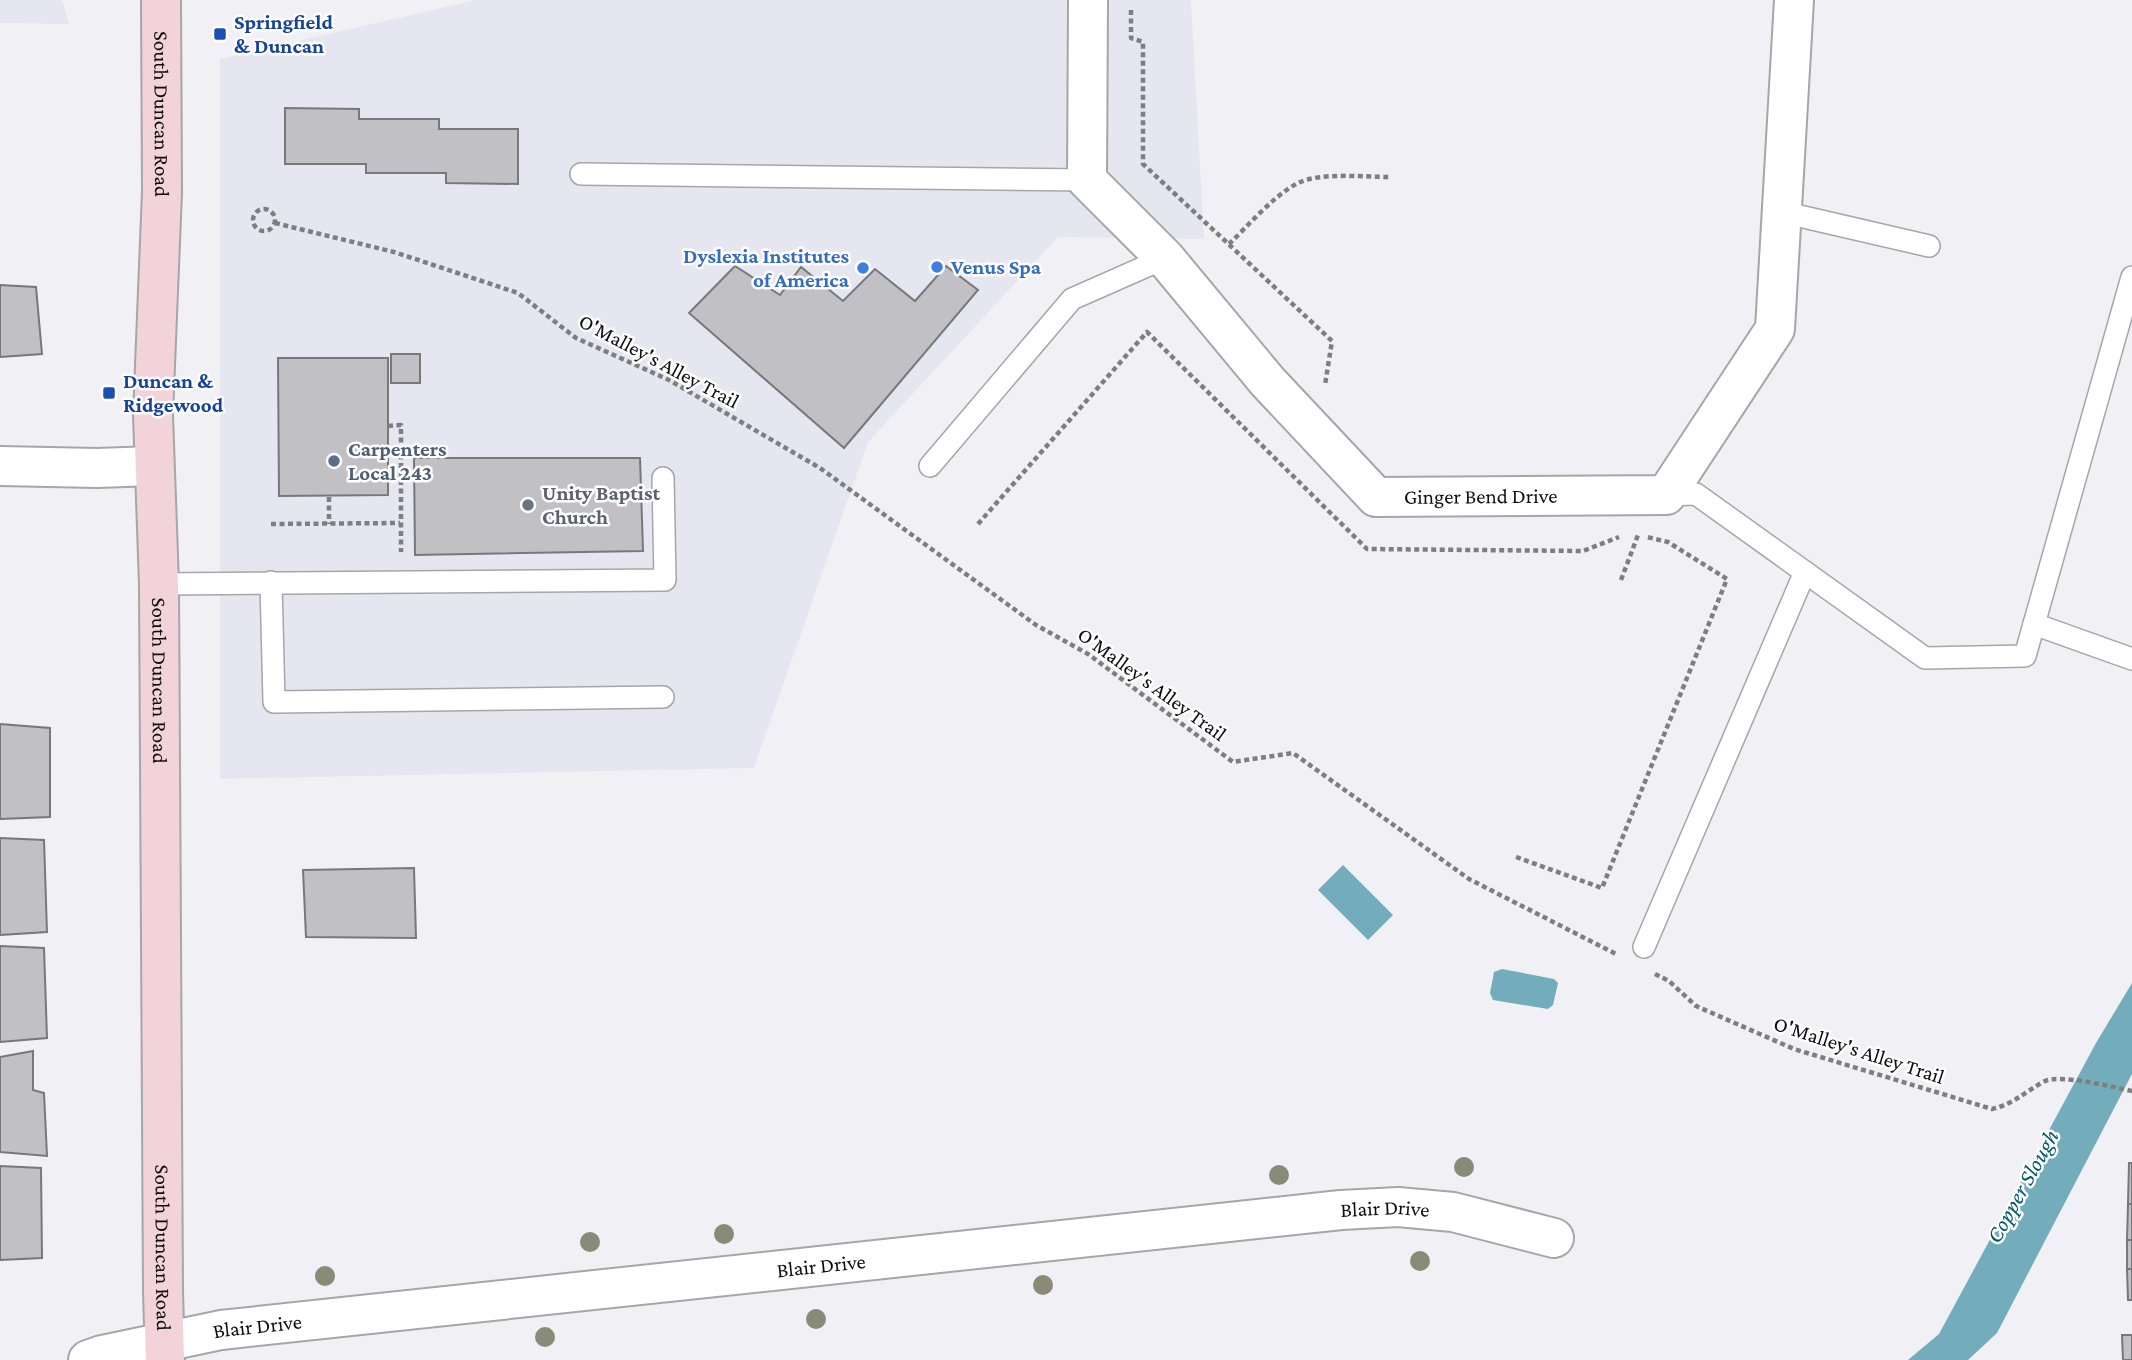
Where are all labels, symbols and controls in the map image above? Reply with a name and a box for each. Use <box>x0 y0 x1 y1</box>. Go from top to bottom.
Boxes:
place label: Springfield & Duncan <box>234 10 333 58</box>
marker: Springfield & Duncan <box>212 26 228 42</box>
street label: South Duncan Road <box>149 31 174 197</box>
place label: Dyslexia Institutes of America <box>683 244 850 292</box>
place label: Venus Spa <box>950 255 1042 279</box>
marker: Venus Spa <box>929 259 945 275</box>
marker: Dyslexia Institutes of America <box>855 260 871 276</box>
street label: O'Malley's Alley Trail <box>575 309 743 413</box>
place label: Duncan & Ridgewood <box>123 369 224 417</box>
marker: Duncan & Ridgewood <box>101 385 117 401</box>
place label: Carpenters Local 243 <box>348 437 447 485</box>
marker: Carpenters Local 243 <box>326 453 342 469</box>
place label: Unity Baptist Church <box>542 481 660 529</box>
street label: Ginger Bend Drive <box>1404 484 1558 509</box>
marker: Unity Baptist Church <box>520 497 536 513</box>
street label: South Duncan Road <box>147 598 172 764</box>
street label: O'Malley's Alley Trail <box>1073 622 1231 746</box>
street label: O'Malley's Alley Trail <box>1771 1011 1947 1089</box>
water label: Copper Slough <box>1980 1125 2064 1247</box>
street label: South Duncan Road <box>150 1164 176 1331</box>
street label: Blair Drive <box>1340 1195 1431 1222</box>
street label: Blair Drive <box>775 1249 867 1282</box>
street label: Blair Drive <box>211 1309 303 1343</box>

